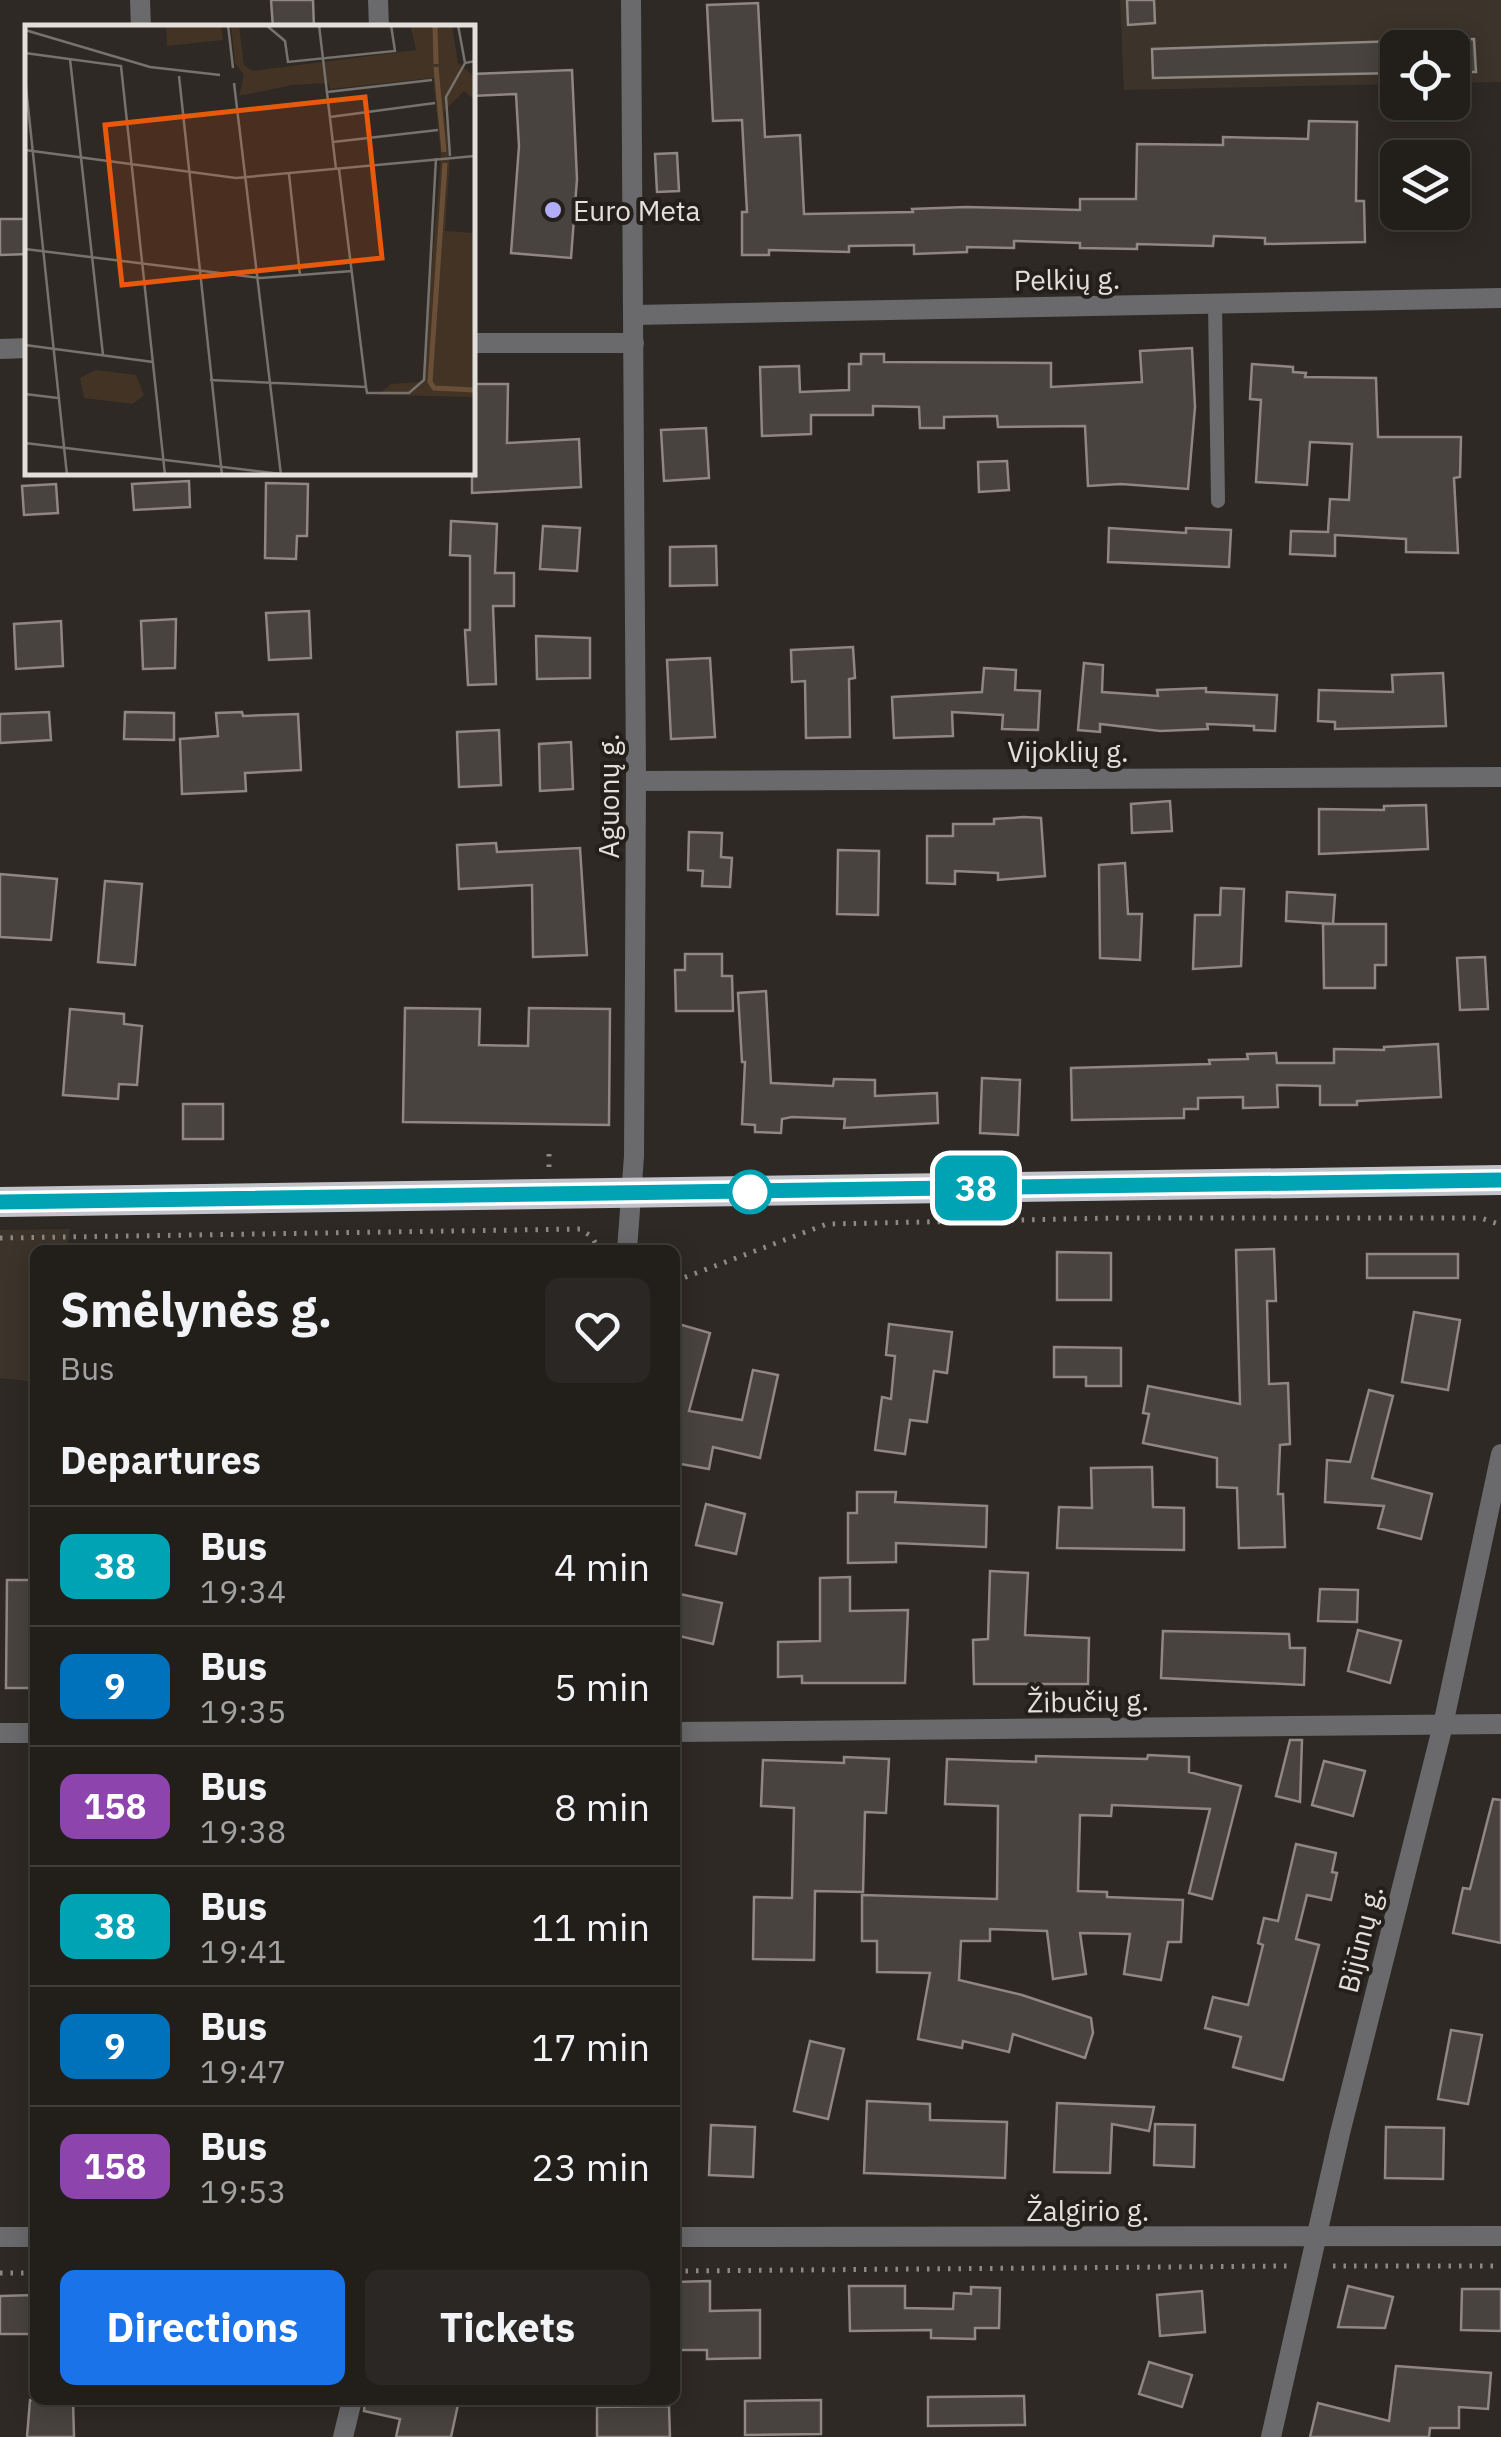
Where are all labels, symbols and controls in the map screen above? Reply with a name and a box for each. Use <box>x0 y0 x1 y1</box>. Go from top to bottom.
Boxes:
inset map <box>25 25 475 475</box>
map controls <box>1380 30 1470 230</box>
button: locate <box>1380 30 1470 120</box>
button: layers <box>1380 140 1470 230</box>
place label: Euro Meta <box>573 192 701 229</box>
marker: Euro Meta <box>542 199 564 221</box>
street label: Pelkių g. <box>1013 260 1121 298</box>
street label: Aguonų g. <box>590 733 627 859</box>
street label: Vijoklių g. <box>1007 733 1129 770</box>
line badge: 38 <box>931 1156 1021 1220</box>
text: 38 <box>955 1165 997 1211</box>
unlabelled marker <box>729 1171 771 1213</box>
text: Smėlynės g. <box>60 1278 333 1340</box>
button: heart <box>545 1278 650 1383</box>
text: Bus <box>60 1347 115 1389</box>
text: Departures <box>60 1435 261 1484</box>
text: Bus <box>200 1521 267 1570</box>
text: 4 min <box>554 1542 650 1591</box>
text: 38 <box>94 1543 136 1589</box>
text: 19:34 <box>200 1570 286 1612</box>
text: Bus <box>200 1641 267 1690</box>
text: 5 min <box>554 1662 650 1711</box>
text: 9 <box>104 1663 126 1709</box>
street label: Žibučių g. <box>1027 1681 1149 1721</box>
text: 19:35 <box>200 1690 286 1732</box>
text: Bus <box>200 1761 267 1810</box>
text: 8 min <box>554 1782 650 1831</box>
text: 158 <box>83 1783 147 1829</box>
text: 19:38 <box>200 1810 286 1852</box>
text: Bus <box>200 1881 267 1930</box>
street label: Bijūnų g. <box>1329 1881 1391 1997</box>
text: 11 min <box>531 1902 650 1951</box>
text: 38 <box>94 1903 136 1949</box>
text: 19:41 <box>200 1930 286 1972</box>
text: Bus <box>200 2001 267 2050</box>
text: 17 min <box>531 2022 650 2071</box>
text: 9 <box>104 2023 126 2069</box>
text: 19:47 <box>200 2050 286 2092</box>
text: Bus <box>200 2121 267 2170</box>
text: 23 min <box>531 2142 650 2191</box>
text: 158 <box>83 2143 147 2189</box>
text: 19:53 <box>200 2170 286 2212</box>
street label: Žalgirio g. <box>1027 2192 1149 2229</box>
button: Directions <box>60 2270 345 2385</box>
button: Tickets <box>365 2270 650 2385</box>

